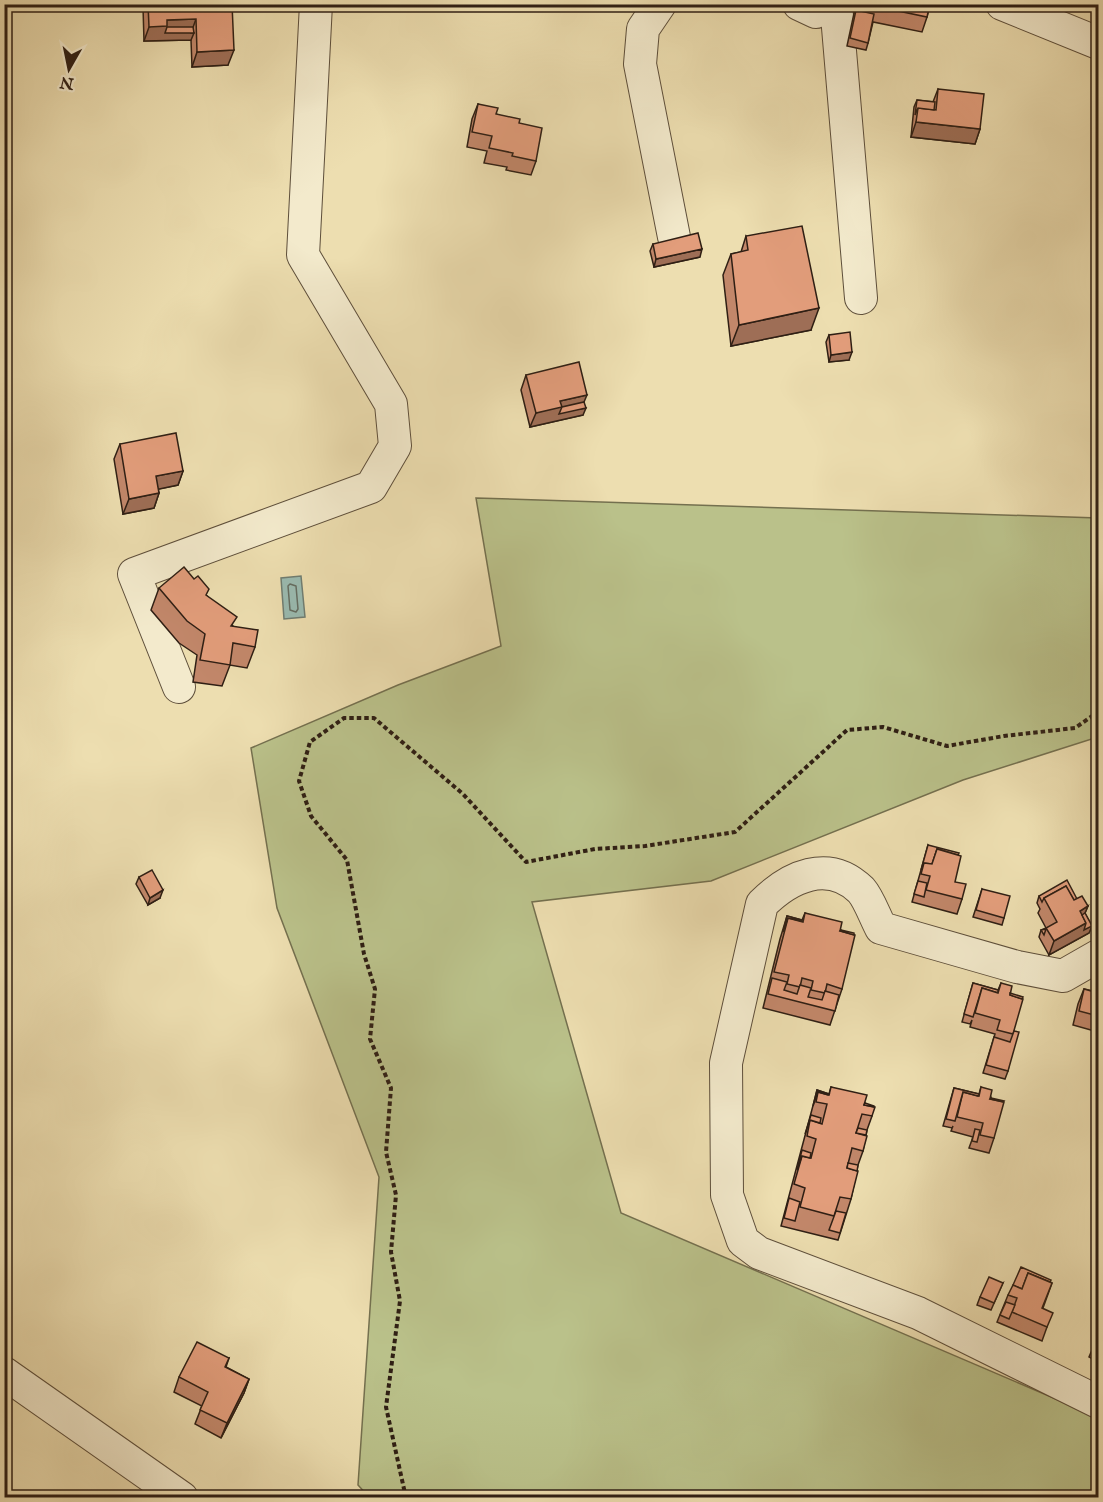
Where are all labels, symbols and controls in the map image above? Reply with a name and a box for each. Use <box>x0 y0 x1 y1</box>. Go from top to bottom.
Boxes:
north arrow <box>39 39 99 99</box>
text: N <box>58 71 76 93</box>

